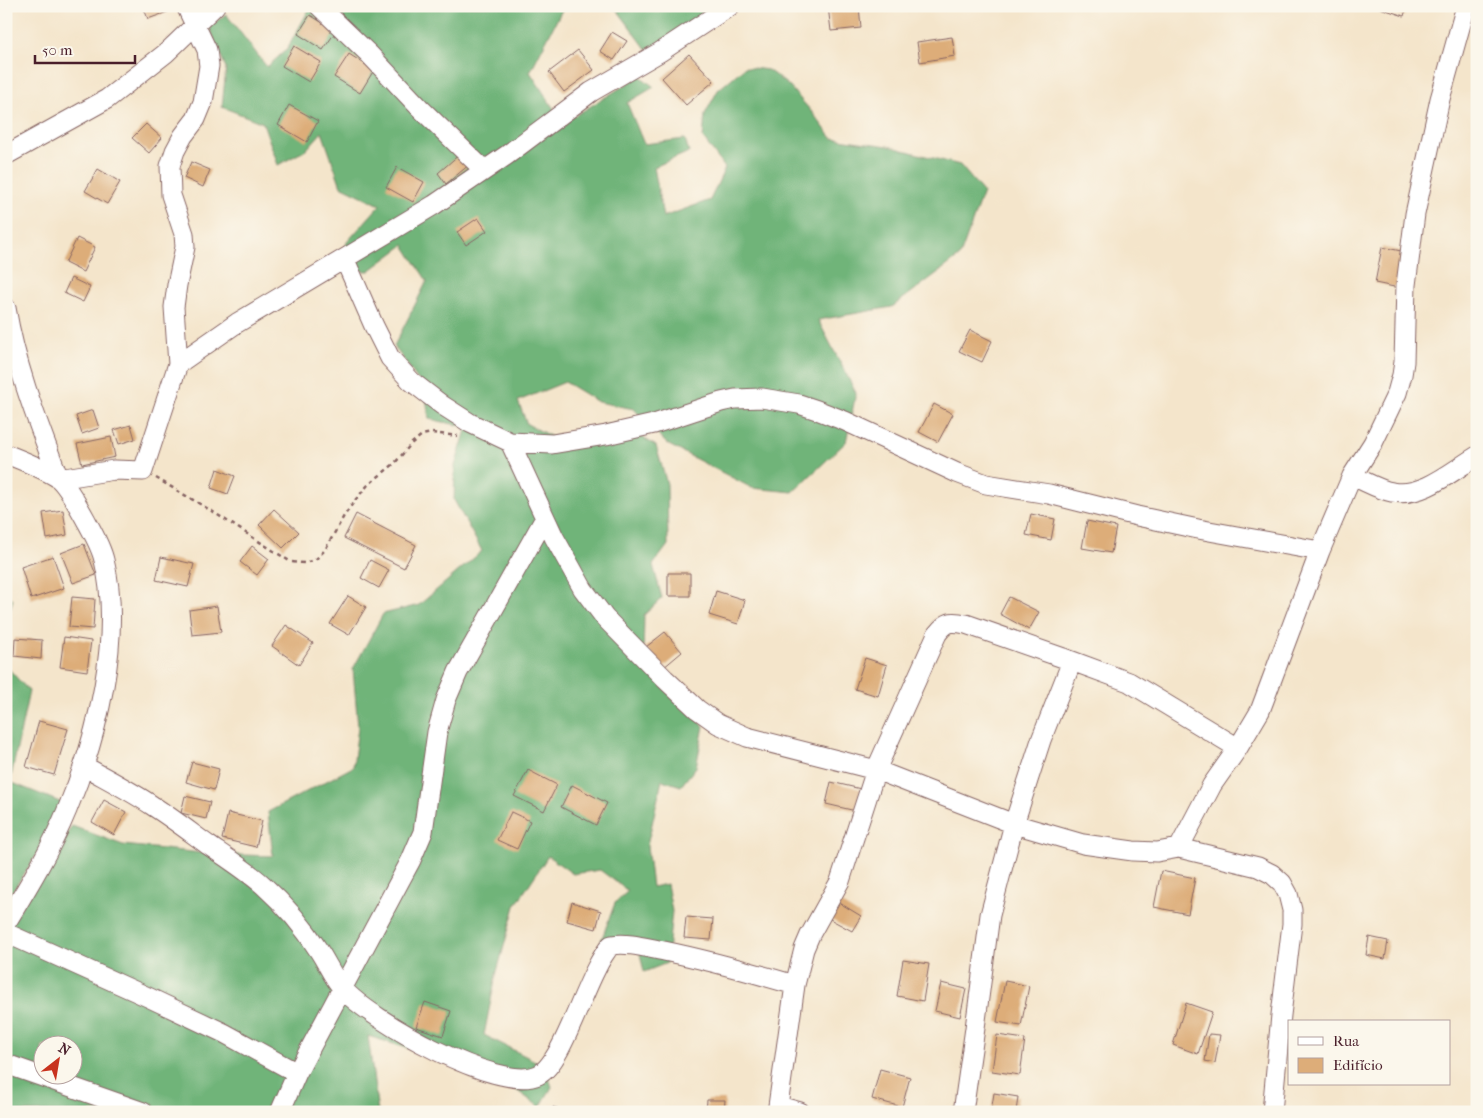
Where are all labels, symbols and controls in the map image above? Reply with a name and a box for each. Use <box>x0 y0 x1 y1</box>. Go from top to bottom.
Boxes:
scale bar <box>35 32 135 64</box>
text: 50 m <box>42 41 73 59</box>
legend <box>1288 1020 1450 1086</box>
text: Rua <box>1333 1032 1360 1050</box>
north arrow <box>32 1036 82 1086</box>
text: N <box>56 1039 74 1060</box>
text: Edifício <box>1333 1056 1383 1074</box>

